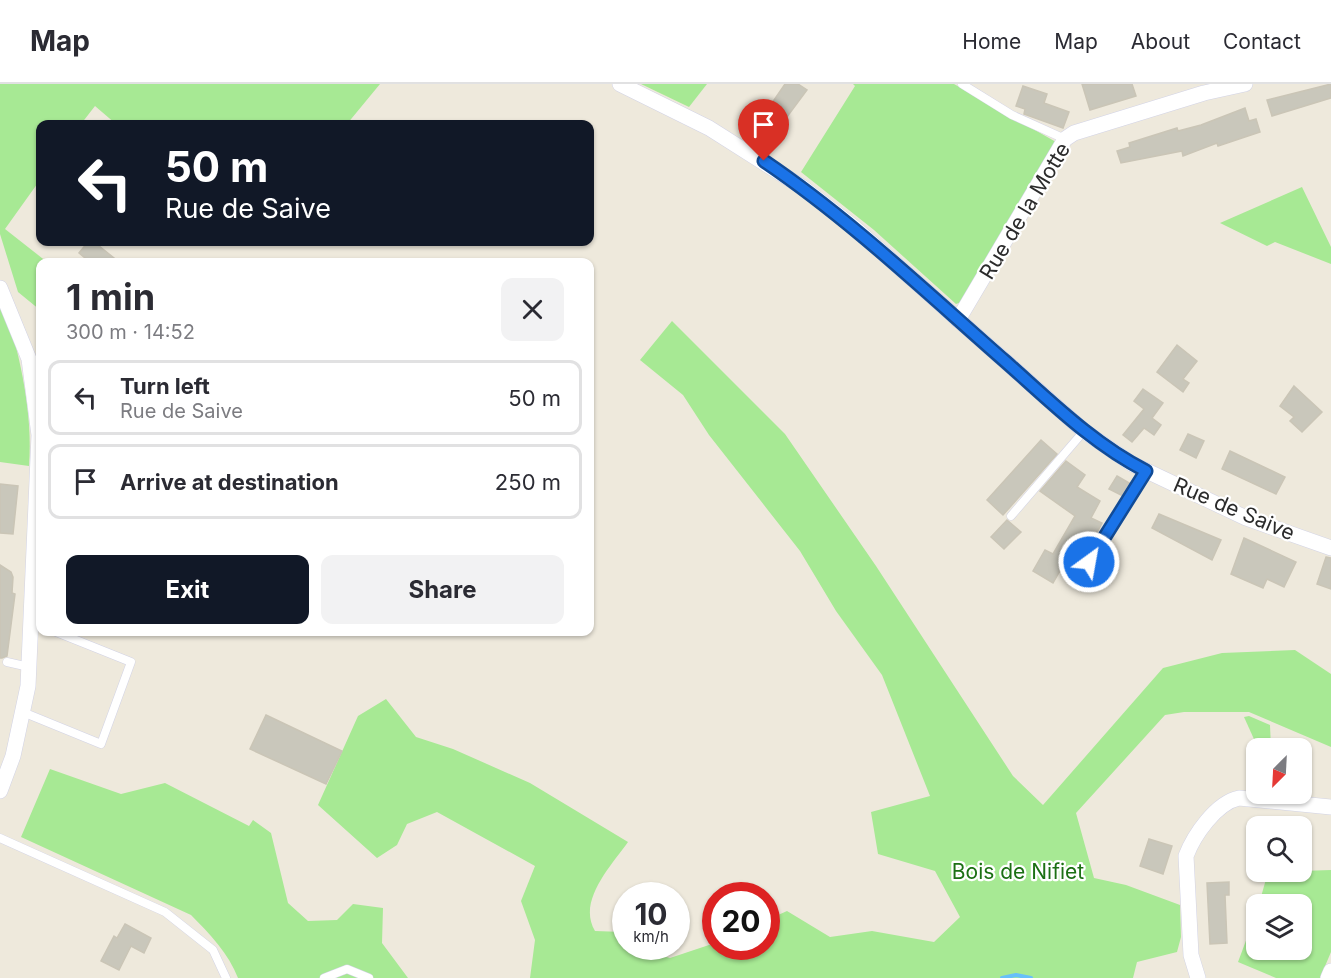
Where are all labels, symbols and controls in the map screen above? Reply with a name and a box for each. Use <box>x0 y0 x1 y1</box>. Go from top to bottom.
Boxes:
text: Map <box>30 24 90 58</box>
text: Home <box>962 29 1021 54</box>
text: Map <box>1054 29 1098 54</box>
text: About <box>1131 29 1190 54</box>
text: Contact <box>1223 29 1301 54</box>
pin <box>738 99 789 161</box>
icon: arrive <box>747 108 780 141</box>
street label: Rue de la Motte <box>974 138 1075 283</box>
text: 50 m <box>165 141 268 192</box>
icon: left <box>66 144 144 222</box>
text: Rue de Saive <box>165 192 331 225</box>
text: 1 min <box>66 275 155 319</box>
button: close <box>501 278 564 341</box>
text: 300 m · 14:52 <box>66 320 195 344</box>
text: Turn left <box>120 373 210 399</box>
icon: left <box>69 381 102 414</box>
text: 50 m <box>508 385 561 411</box>
text: Rue de Saive <box>120 399 243 423</box>
icon: arrive <box>69 465 102 498</box>
text: Arrive at destination <box>120 469 339 495</box>
text: 250 m <box>495 469 561 495</box>
street label: Rue de Saive <box>1170 472 1298 545</box>
position arrow <box>1057 530 1121 594</box>
button: Exit <box>66 555 309 624</box>
button: Share <box>321 555 564 624</box>
north arrow <box>1246 738 1312 804</box>
map controls <box>1246 738 1312 960</box>
button: search <box>1246 816 1312 882</box>
park label: Bois de Nifiet <box>952 859 1084 884</box>
speed limit sign: 20 <box>702 882 780 960</box>
button: layers <box>1246 894 1312 960</box>
text: 10 <box>634 896 668 932</box>
text: km/h <box>633 927 669 946</box>

